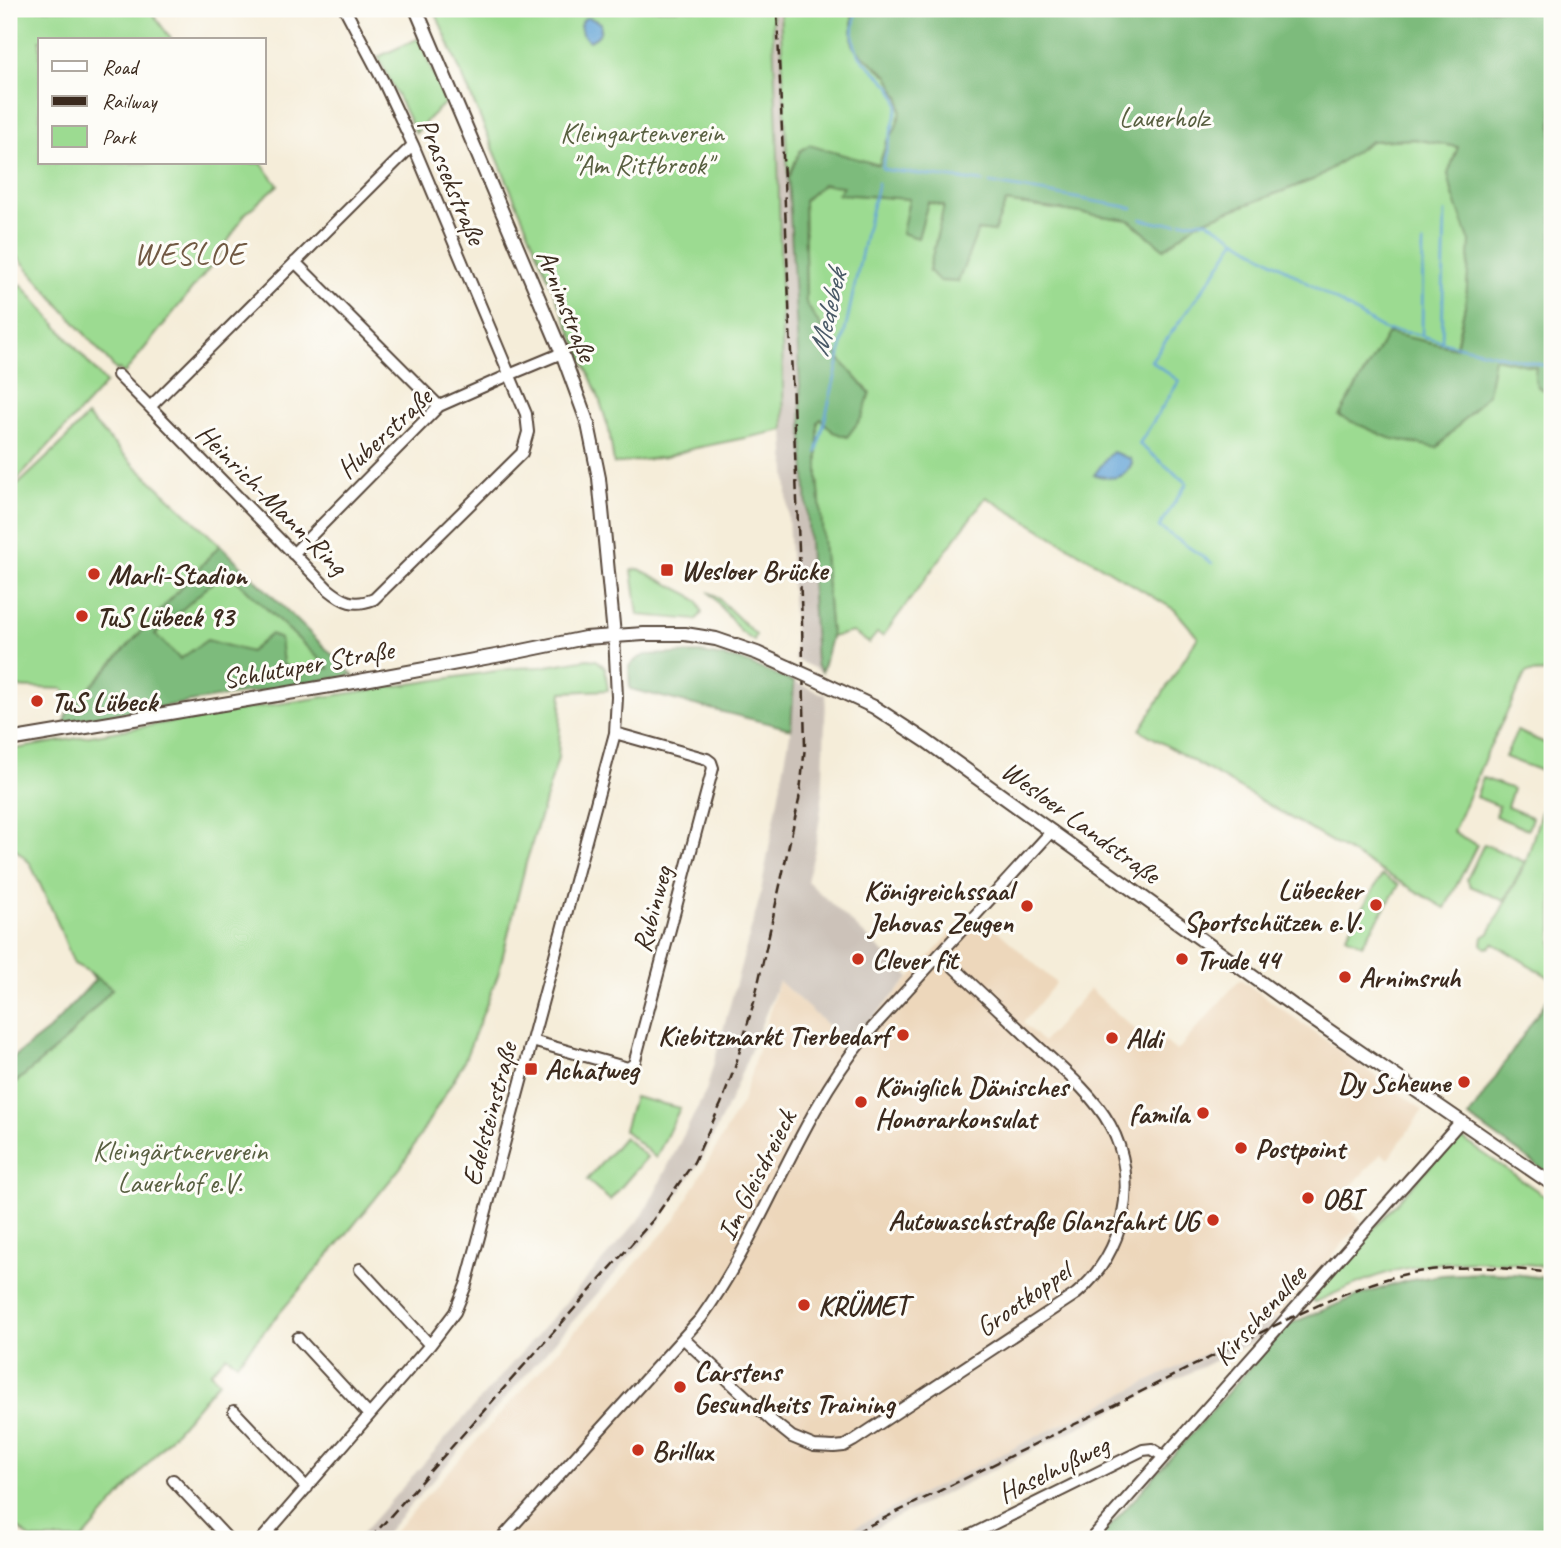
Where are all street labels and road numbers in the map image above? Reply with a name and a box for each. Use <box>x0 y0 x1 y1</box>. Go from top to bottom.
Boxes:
street label: Prassekstraße <box>410 112 495 251</box>
street label: Arnimstraße <box>529 244 606 368</box>
street label: Huberstraße <box>329 379 440 486</box>
street label: Heinrich-Mann-Ring <box>189 416 357 584</box>
street label: Schlutuper Straße <box>220 631 398 696</box>
street label: Wesloer Landstraße <box>995 753 1169 892</box>
street label: Rubinweg <box>624 861 681 956</box>
street label: Edelsteinstraße <box>453 1037 525 1189</box>
street label: Im Gleisdreieck <box>708 1102 805 1246</box>
street label: Grootkoppel <box>969 1251 1082 1344</box>
street label: Kirschenallee <box>1205 1256 1315 1373</box>
street label: Haselnußweg <box>992 1426 1116 1511</box>

